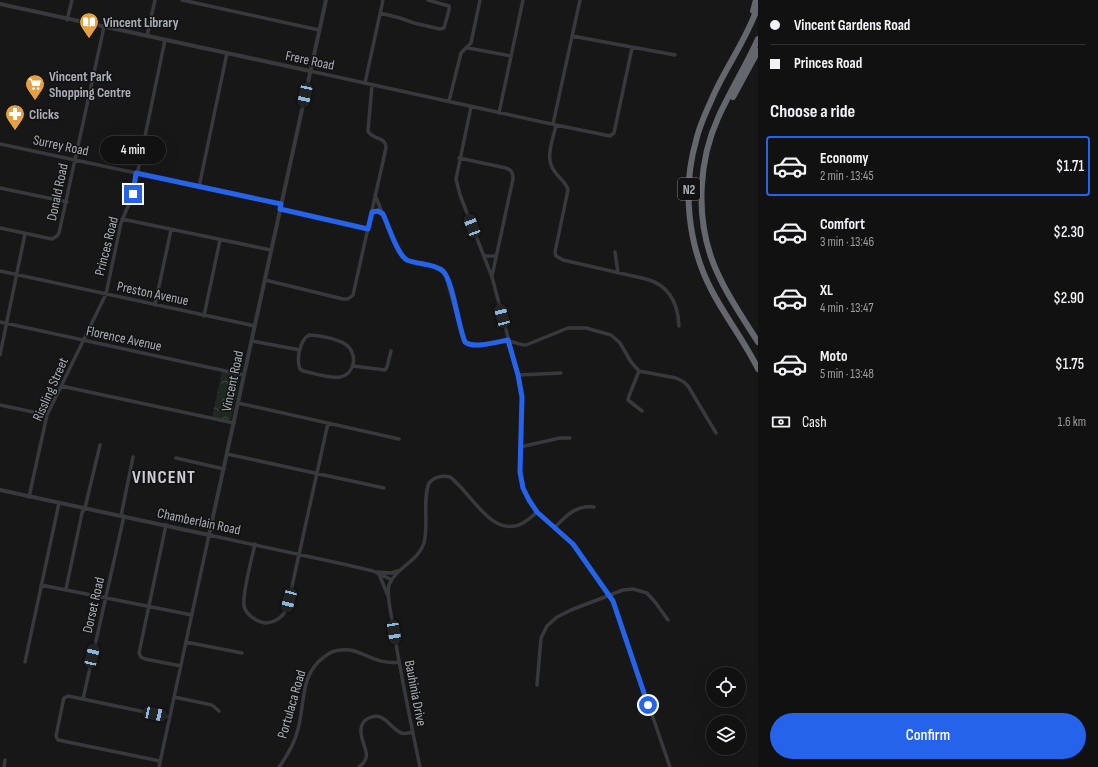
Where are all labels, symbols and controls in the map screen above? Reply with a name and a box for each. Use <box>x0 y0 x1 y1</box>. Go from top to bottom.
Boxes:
library icon: Vincent Library <box>78 11 100 39</box>
place label: Vincent Library <box>103 14 179 31</box>
text: Vincent Gardens Road <box>794 16 910 35</box>
street label: Frere Road <box>284 47 336 74</box>
text: Princes Road <box>794 54 862 73</box>
place label: Vincent Park Shopping Centre <box>49 68 131 101</box>
supermarket icon: Vincent Park Shopping Centre <box>24 73 46 101</box>
car <box>297 82 313 108</box>
text: Choose a ride <box>770 101 855 122</box>
pharmacy icon: Clicks <box>4 103 26 131</box>
place label: Clicks <box>29 106 59 123</box>
street label: Surrey Road <box>32 131 90 160</box>
callout: 4 min <box>100 136 166 164</box>
text: 4 min <box>121 142 145 158</box>
icon: car <box>772 148 808 184</box>
text: Economy <box>820 149 869 168</box>
text: $1.71 <box>1056 157 1084 176</box>
street label: Donald Road <box>43 162 72 222</box>
text: 2 min · 13:45 <box>820 168 874 184</box>
road number: N2 <box>678 178 700 200</box>
route end <box>124 185 142 203</box>
car <box>462 213 482 239</box>
icon: car <box>772 214 808 250</box>
street label: Princes Road <box>91 215 122 277</box>
text: Comfort <box>820 215 865 234</box>
text: $2.30 <box>1053 223 1084 242</box>
text: 3 min · 13:46 <box>820 234 874 250</box>
street label: Preston Avenue <box>116 278 190 309</box>
icon: car <box>772 280 808 316</box>
text: XL <box>820 281 833 300</box>
text: $2.90 <box>1053 289 1084 308</box>
text: 4 min · 13:47 <box>820 300 874 316</box>
car <box>493 303 511 329</box>
street label: Florence Avenue <box>85 322 163 355</box>
icon: car <box>772 346 808 382</box>
text: Moto <box>820 347 847 366</box>
street label: Vincent Road <box>218 349 247 413</box>
street label: Rissling Street <box>29 355 72 424</box>
text: $1.75 <box>1055 355 1084 374</box>
text: 5 min · 13:48 <box>820 366 874 382</box>
icon: cash <box>770 411 792 433</box>
text: Cash <box>802 413 827 432</box>
text: 1.6 km <box>1058 414 1086 430</box>
district label: VINCENT <box>132 467 196 488</box>
street label: Chamberlain Road <box>156 504 242 539</box>
street label: Dorset Road <box>79 575 108 635</box>
car <box>280 587 298 613</box>
car <box>386 619 402 645</box>
car <box>83 643 101 669</box>
street label: Bauhinia Drive <box>401 659 430 727</box>
map controls <box>706 667 746 755</box>
button: locate <box>706 667 746 707</box>
street label: Portulaca Road <box>274 668 309 740</box>
route start <box>639 696 657 714</box>
car <box>142 706 168 722</box>
button: Confirm <box>770 713 1086 759</box>
button: layers <box>706 715 746 755</box>

